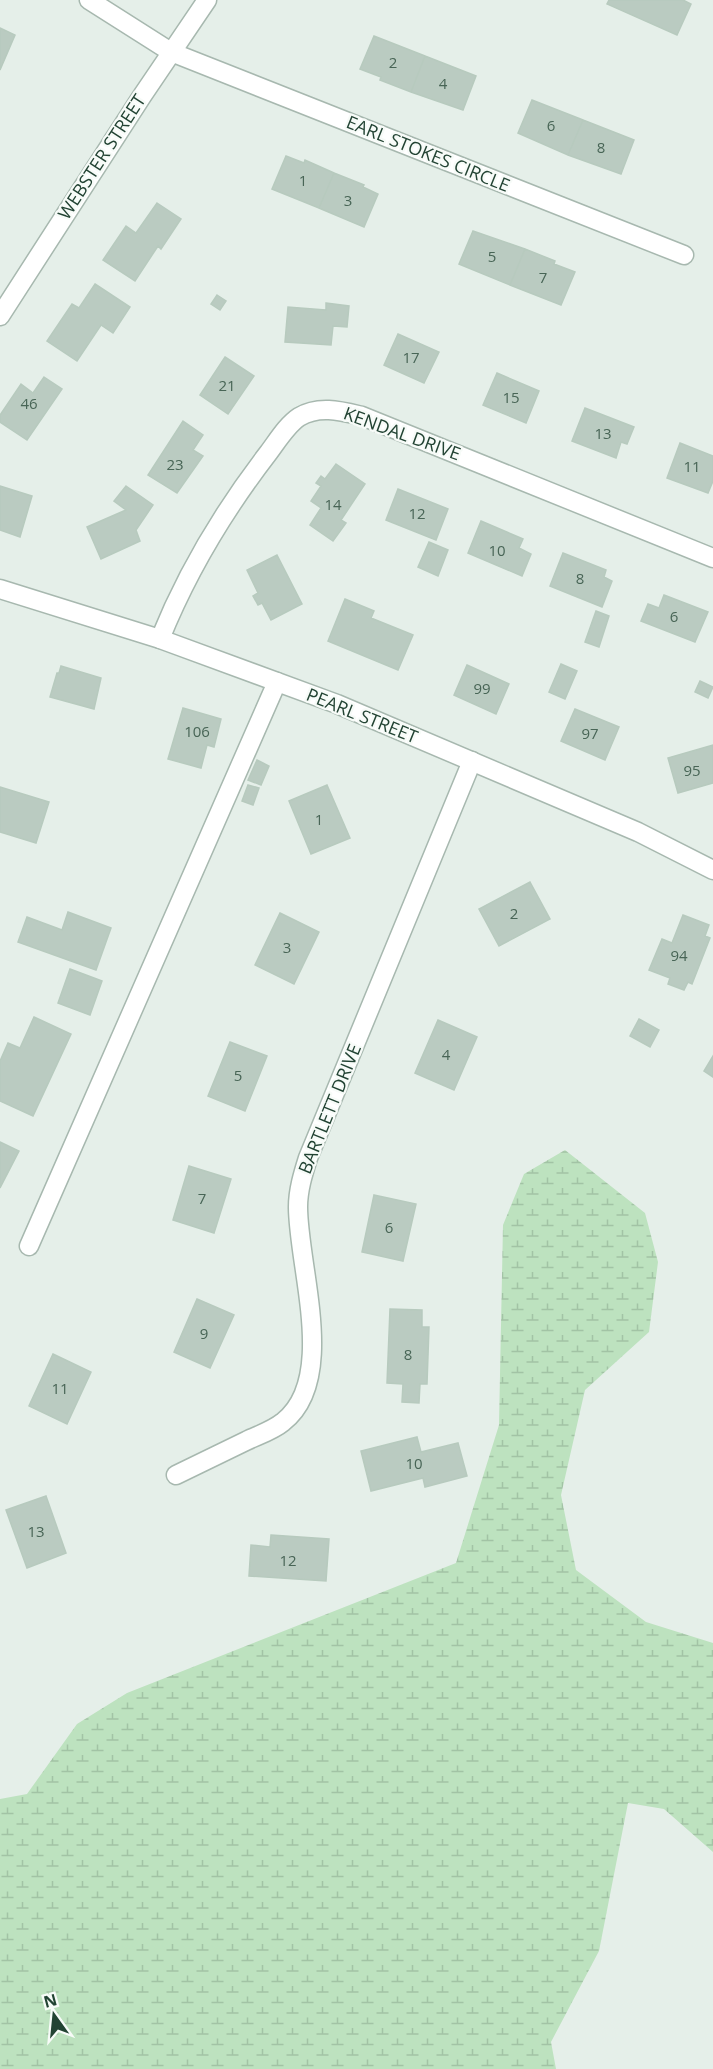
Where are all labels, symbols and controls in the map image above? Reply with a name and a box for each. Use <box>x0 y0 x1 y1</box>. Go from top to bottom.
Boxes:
house number: 2 <box>389 52 397 72</box>
house number: 4 <box>439 73 448 93</box>
street label: WEBSTER STREET <box>52 89 151 224</box>
street label: EARL STOKES CIRCLE <box>343 109 514 197</box>
house number: 6 <box>547 115 555 135</box>
house number: 8 <box>597 137 605 157</box>
house number: 1 <box>299 170 307 190</box>
house number: 3 <box>344 190 352 210</box>
house number: 5 <box>488 246 496 266</box>
house number: 7 <box>539 267 547 287</box>
house number: 17 <box>402 347 420 367</box>
house number: 21 <box>218 375 236 395</box>
house number: 15 <box>502 387 520 407</box>
house number: 46 <box>20 393 38 413</box>
street label: KENDAL DRIVE <box>340 401 464 465</box>
house number: 13 <box>594 423 612 443</box>
house number: 23 <box>166 454 184 474</box>
house number: 11 <box>683 456 701 476</box>
house number: 14 <box>324 494 342 514</box>
house number: 12 <box>408 503 426 523</box>
house number: 10 <box>488 540 506 560</box>
house number: 8 <box>576 568 584 588</box>
house number: 6 <box>670 606 678 626</box>
house number: 99 <box>473 678 491 698</box>
street label: PEARL STREET <box>303 682 422 748</box>
house number: 106 <box>184 721 210 741</box>
house number: 97 <box>581 723 599 743</box>
house number: 95 <box>683 760 701 780</box>
house number: 1 <box>315 809 323 829</box>
house number: 2 <box>510 903 518 923</box>
house number: 3 <box>283 937 291 957</box>
house number: 94 <box>670 945 688 965</box>
street label: BARTLETT DRIVE <box>292 1040 366 1177</box>
house number: 4 <box>442 1044 451 1064</box>
house number: 5 <box>234 1065 242 1085</box>
house number: 7 <box>198 1188 206 1208</box>
house number: 6 <box>385 1217 393 1237</box>
house number: 9 <box>200 1323 208 1343</box>
house number: 8 <box>404 1344 412 1364</box>
house number: 11 <box>51 1378 69 1398</box>
house number: 10 <box>405 1453 423 1473</box>
house number: 13 <box>27 1521 45 1541</box>
house number: 12 <box>279 1550 297 1570</box>
north arrow <box>24 1985 84 2045</box>
text: N <box>41 1988 59 2013</box>

